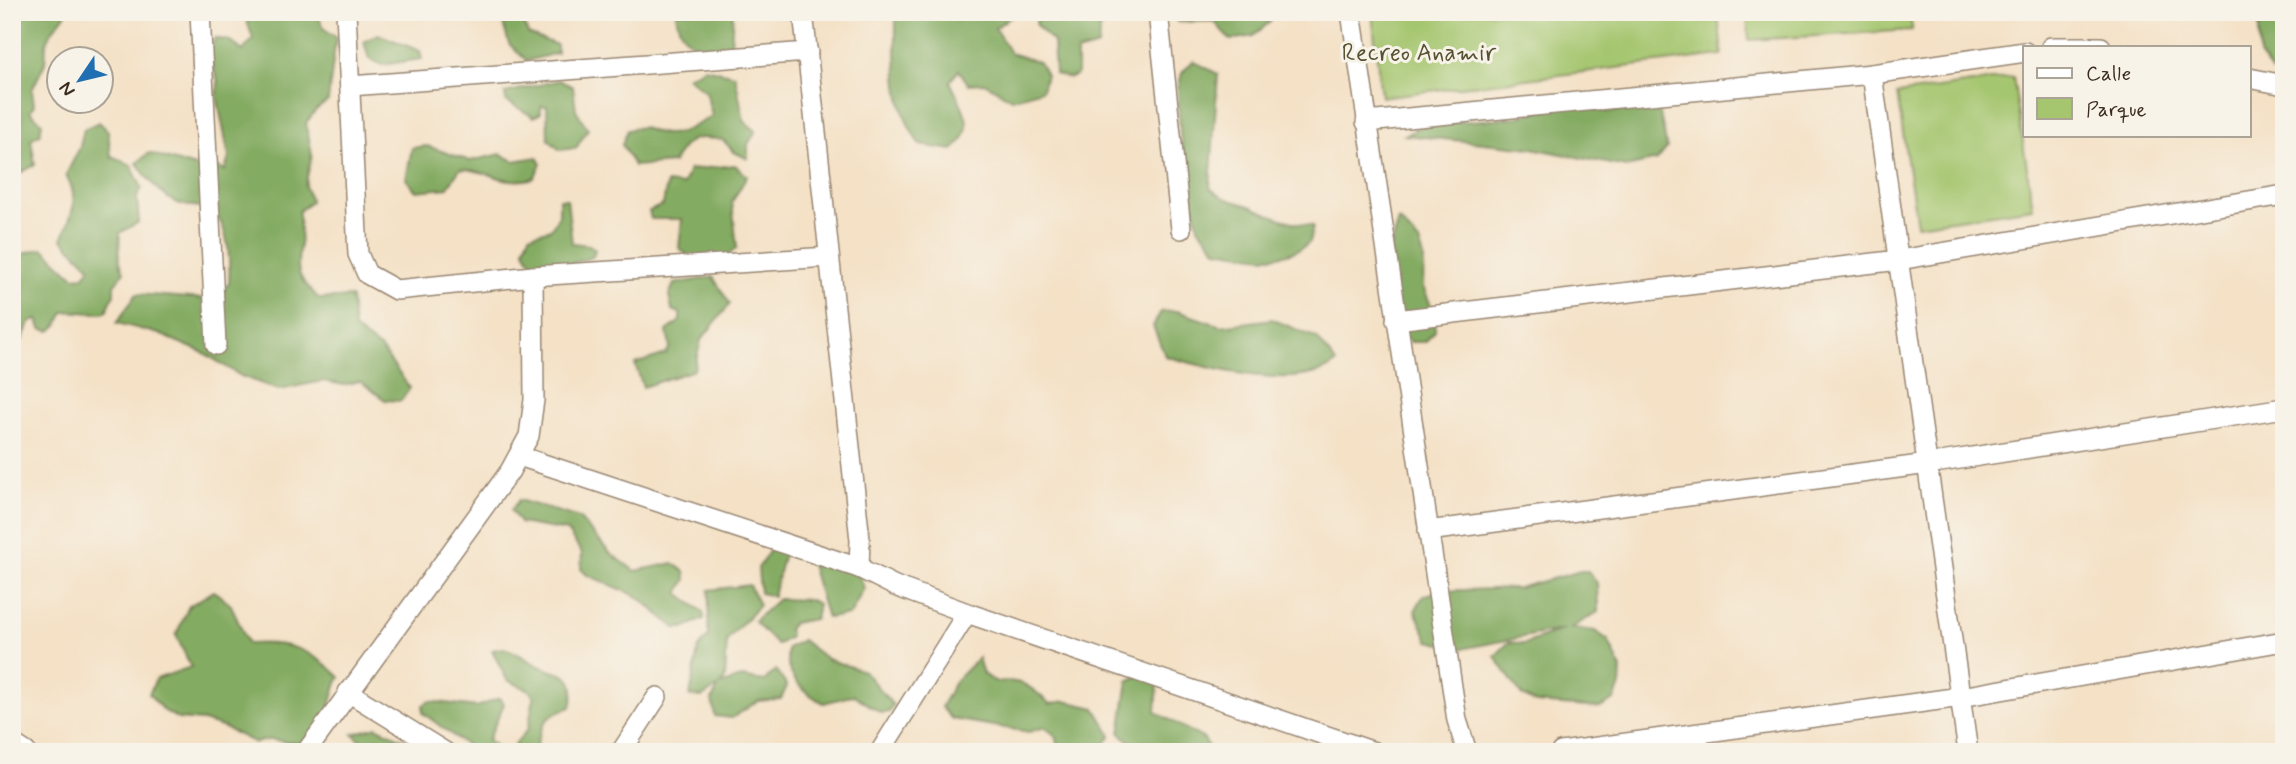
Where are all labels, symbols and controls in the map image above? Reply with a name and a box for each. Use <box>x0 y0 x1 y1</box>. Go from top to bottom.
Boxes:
park label: Recreo Anamir <box>1342 38 1497 69</box>
north arrow <box>46 46 116 116</box>
legend <box>2023 46 2250 136</box>
text: Calle <box>2086 60 2131 88</box>
text: N <box>53 77 81 101</box>
text: Parque <box>2086 96 2147 124</box>

